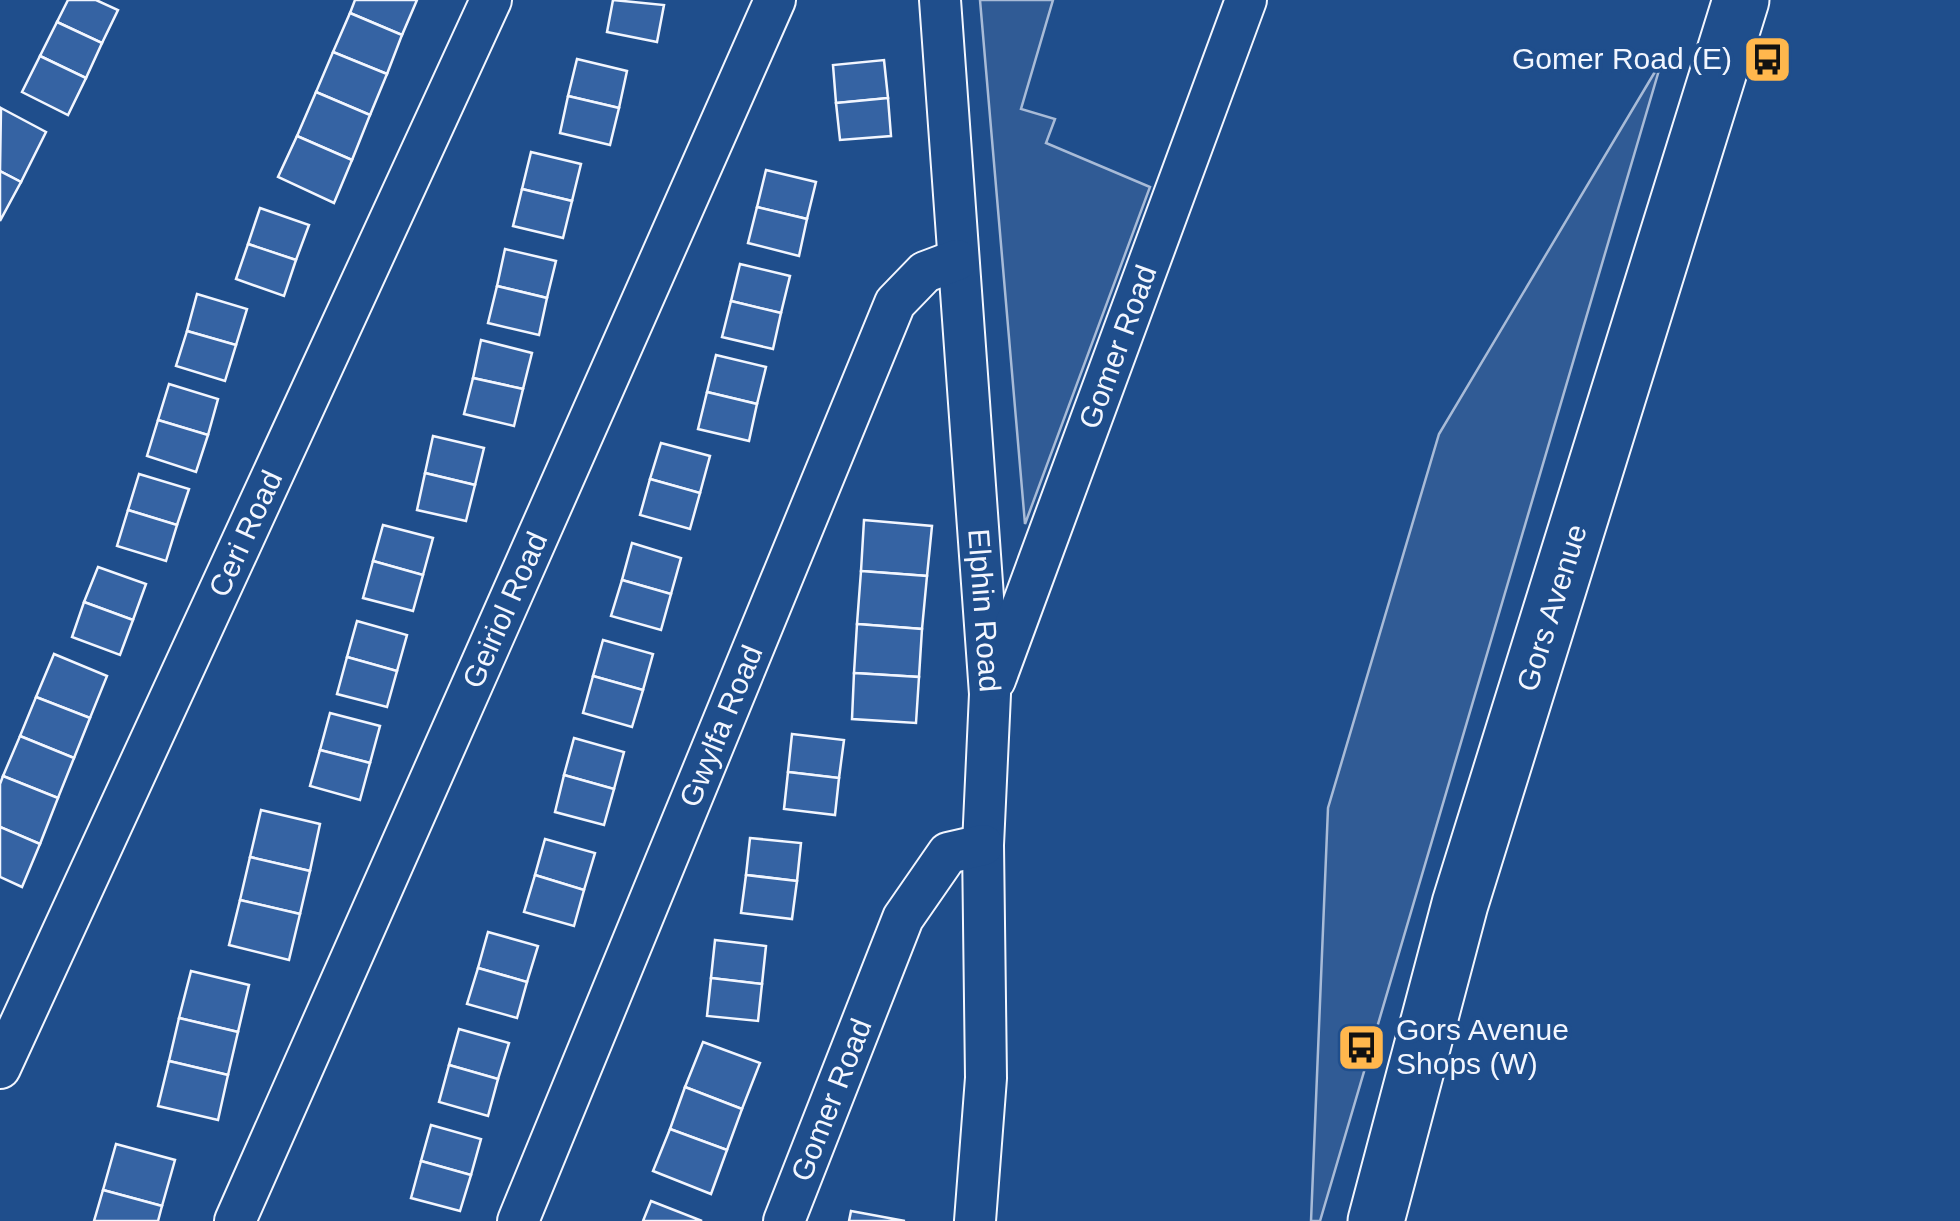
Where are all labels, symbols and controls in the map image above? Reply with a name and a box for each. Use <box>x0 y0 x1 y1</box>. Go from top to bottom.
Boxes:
bus stop icon: Gomer Road (E) <box>1741 33 1793 85</box>
place label: Gomer Road (E) <box>1512 42 1732 75</box>
street label: Gomer Road <box>1072 260 1163 433</box>
street label: Ceri Road <box>202 465 288 602</box>
street label: Gors Avenue <box>1510 520 1593 695</box>
street label: Geiriol Road <box>456 527 554 693</box>
street label: Elphin Road <box>962 528 1007 693</box>
street label: Gwylfa Road <box>673 640 769 812</box>
place label: Gors Avenue Shops (W) <box>1396 1013 1569 1080</box>
street label: Gomer Road <box>784 1014 878 1186</box>
bus stop icon: Gors Avenue Shops (W) <box>1335 1021 1387 1073</box>

